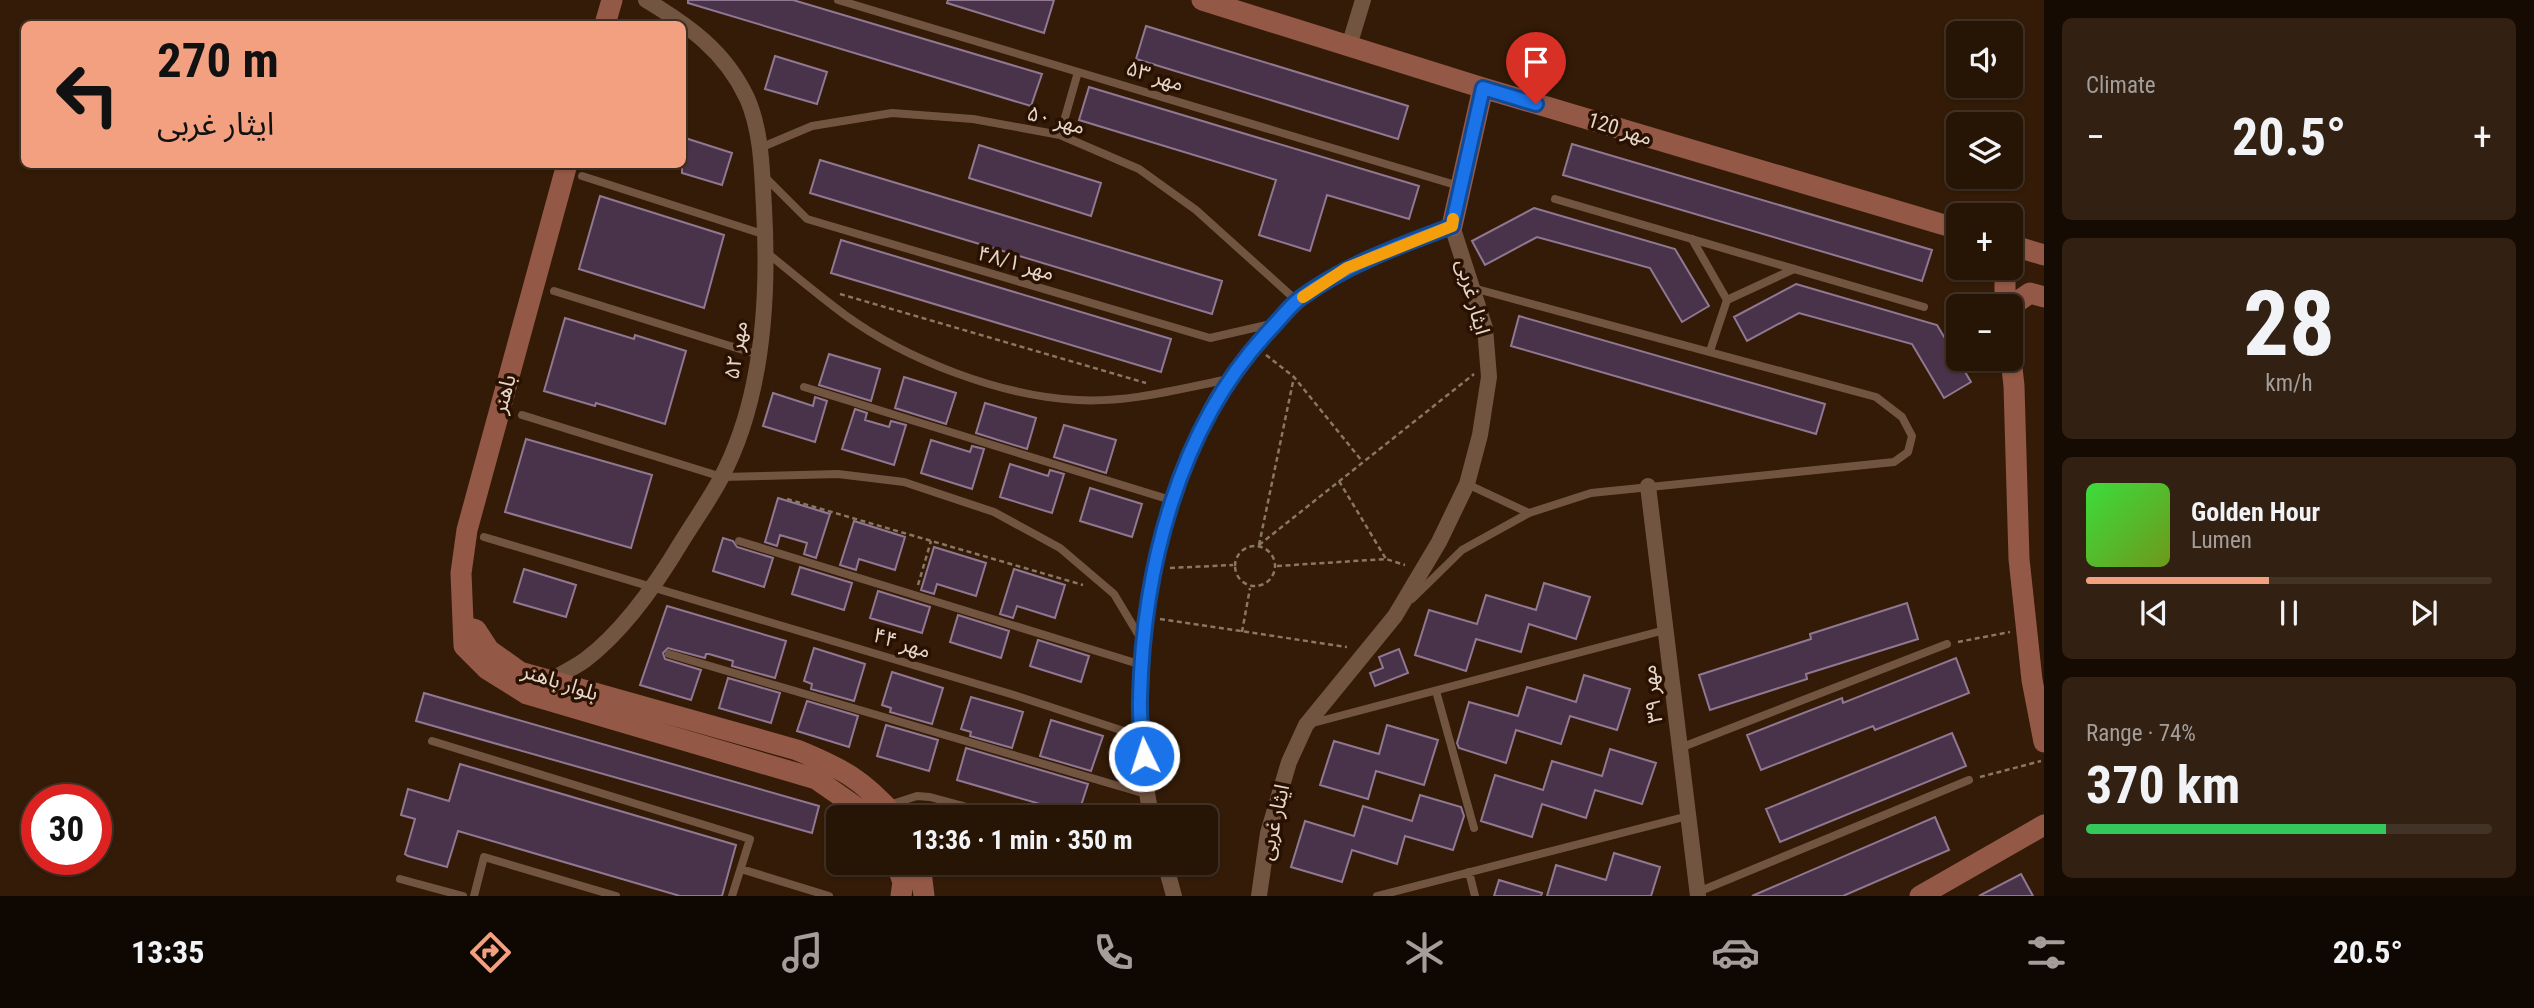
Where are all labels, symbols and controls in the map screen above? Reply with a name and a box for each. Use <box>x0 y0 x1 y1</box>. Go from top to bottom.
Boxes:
map controls <box>1946 21 2023 371</box>
button: sound <box>1946 21 2023 98</box>
text: 270 m <box>157 32 279 89</box>
pin <box>1506 32 1566 104</box>
icon: arrive <box>1517 43 1555 81</box>
icon: left <box>42 49 133 140</box>
street label: مهر ۵۳ <box>1123 56 1187 96</box>
text: Climate <box>2086 72 2156 99</box>
street label: مهر ۵۰ <box>1024 101 1088 139</box>
text: ایثار غربی <box>157 105 275 143</box>
text: 20.5° <box>2232 107 2346 168</box>
street label: مهر 120 <box>1585 108 1655 150</box>
button: layers <box>1946 112 2023 189</box>
text: − <box>2086 115 2105 159</box>
text: + <box>2473 115 2492 159</box>
button: + <box>1946 203 2023 280</box>
street label: مهر ۴۸/۱ <box>975 241 1057 285</box>
street label: ایثار غربی <box>1451 257 1495 337</box>
text: 28 <box>2243 271 2335 377</box>
button: − <box>1946 294 2023 371</box>
street label: مهر ۵۲ <box>720 319 752 381</box>
text: km/h <box>2265 370 2313 397</box>
street label: باهنر <box>487 372 521 417</box>
text: Golden Hour <box>2191 497 2320 527</box>
text: Lumen <box>2191 527 2252 554</box>
icon: previous <box>2135 594 2173 632</box>
icon: pause <box>2270 594 2308 632</box>
icon: next <box>2405 594 2443 632</box>
street label: مهر ۴۴ <box>870 623 934 663</box>
street label: بلوار باهنر <box>518 658 601 706</box>
street label: مهر ۳۹ <box>1637 663 1667 725</box>
position arrow <box>1107 719 1181 793</box>
text: Range · 74% <box>2086 720 2196 747</box>
text: 370 km <box>2086 755 2240 816</box>
street label: ایثار غربی <box>1254 782 1294 862</box>
speed limit sign: 30 <box>21 784 112 875</box>
text: 13:36 · 1 min · 350 m <box>912 825 1132 855</box>
icon: directions <box>466 928 515 977</box>
icon: music <box>778 928 827 977</box>
icon: phone <box>1089 928 1138 977</box>
icon: climate <box>1400 928 1449 977</box>
icon: car <box>1711 928 1760 977</box>
icon: filters <box>2022 928 2071 977</box>
text: 13:35 <box>131 933 204 971</box>
text: 20.5° <box>2333 933 2403 971</box>

